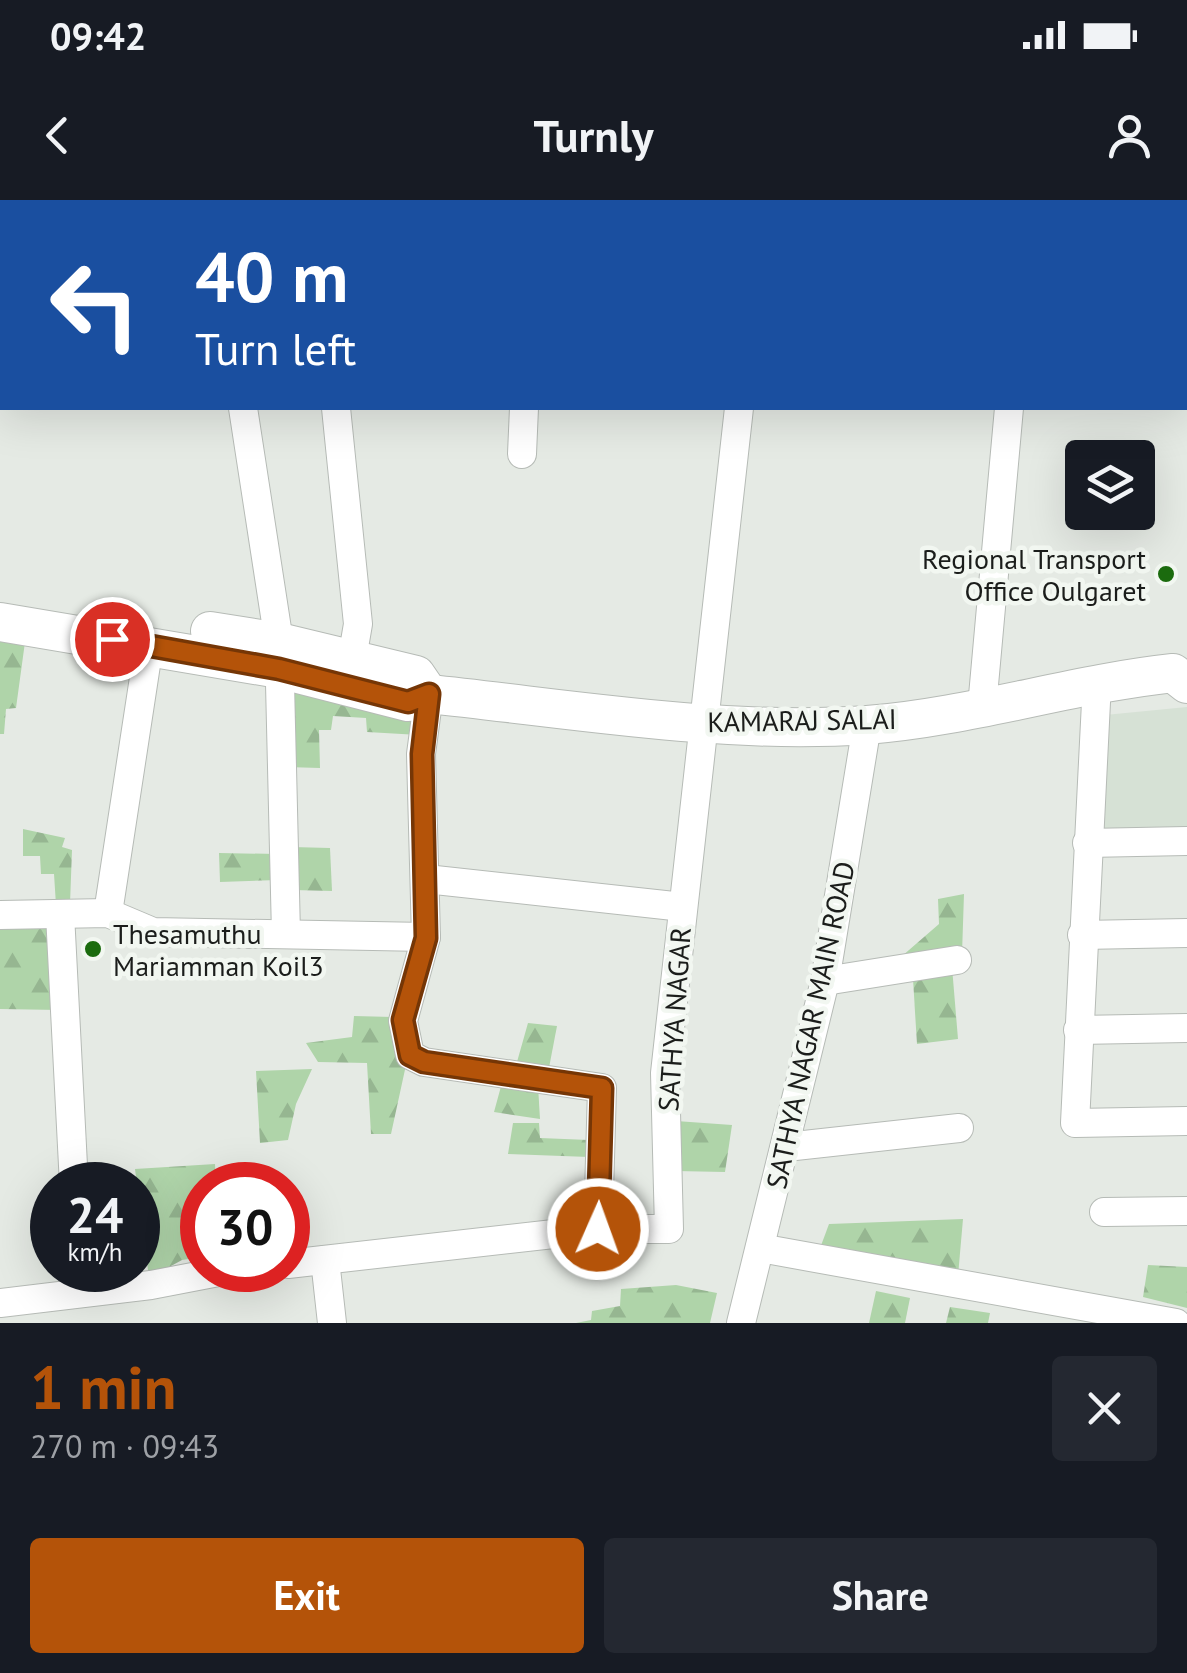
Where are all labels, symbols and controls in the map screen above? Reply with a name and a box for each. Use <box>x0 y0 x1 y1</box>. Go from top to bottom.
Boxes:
text: 09:42 <box>50 11 146 60</box>
text: Turnly <box>533 106 654 164</box>
icon: back <box>30 108 85 163</box>
icon: person <box>1102 108 1157 163</box>
text: 40 m <box>195 231 348 321</box>
icon: left <box>30 240 160 370</box>
text: Turn left <box>195 319 356 377</box>
map controls <box>1065 440 1155 530</box>
button: layers <box>1065 440 1155 530</box>
place label: Regional Transport Office Oulgaret <box>922 540 1147 609</box>
marker: Regional Transport Office Oulgaret <box>1155 563 1177 585</box>
pin <box>70 597 155 682</box>
icon: arrive <box>85 612 140 667</box>
street label: KAMARAJ SALAI <box>707 700 897 740</box>
street label: SATHYA NAGAR MAIN ROAD <box>757 858 863 1192</box>
place label: Thesamuthu Mariamman Koil3 <box>113 915 324 984</box>
street label: SATHYA NAGAR <box>649 926 699 1112</box>
marker: Thesamuthu Mariamman Koil3 <box>82 938 104 960</box>
speed limit sign: 30 <box>180 1162 310 1292</box>
position arrow <box>546 1177 650 1281</box>
text: 24 <box>67 1182 123 1247</box>
text: km/h <box>68 1236 122 1268</box>
text: 1 min <box>30 1348 176 1426</box>
button: close <box>1052 1356 1157 1461</box>
text: 270 m · 09:43 <box>30 1425 219 1467</box>
button: Exit <box>30 1538 584 1653</box>
button: Share <box>604 1538 1157 1653</box>

